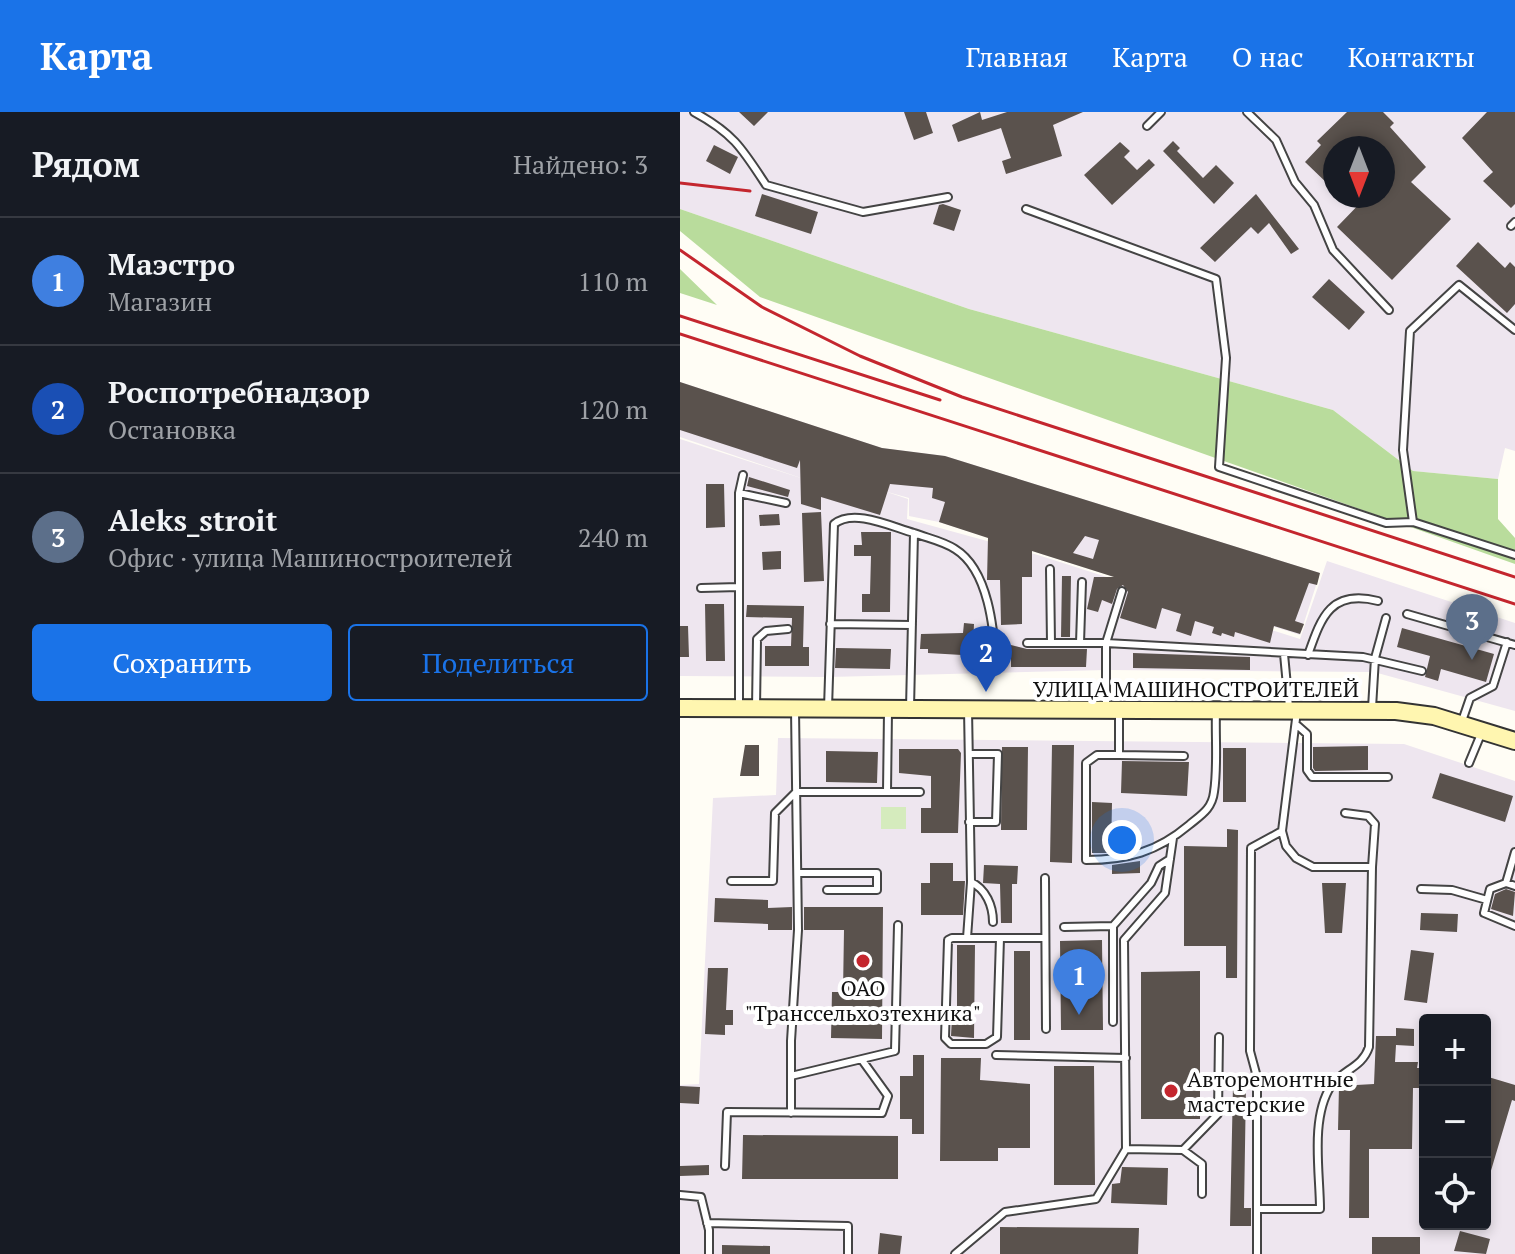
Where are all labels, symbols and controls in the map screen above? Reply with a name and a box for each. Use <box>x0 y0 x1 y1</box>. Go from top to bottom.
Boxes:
text: Карта <box>40 31 153 81</box>
text: Главная <box>965 38 1068 75</box>
text: Карта <box>1112 38 1188 75</box>
text: О нас <box>1232 38 1304 75</box>
text: Контакты <box>1348 38 1475 75</box>
north arrow <box>1323 136 1395 208</box>
text: Рядом <box>32 142 140 187</box>
text: Найдено: 3 <box>513 147 648 181</box>
text: Маэстро <box>108 244 235 284</box>
text: 1 <box>51 264 65 298</box>
text: 110 m <box>578 264 648 298</box>
text: Магазин <box>108 284 212 318</box>
text: Роспотребнадзор <box>108 372 370 412</box>
text: 2 <box>51 392 65 426</box>
text: 120 m <box>578 392 648 426</box>
text: Остановка <box>108 412 236 446</box>
text: Aleks_stroit <box>108 500 278 540</box>
text: 3 <box>51 520 65 554</box>
text: 240 m <box>578 520 648 554</box>
text: Офис · улица Машиностроителей <box>108 540 513 574</box>
pin: 3 <box>1446 594 1498 660</box>
button: Сохранить <box>32 624 332 701</box>
button: Поделиться <box>348 624 648 701</box>
pin: 2 <box>960 626 1012 692</box>
street label: УЛИЦА МАШИНОСТРОИТЕЛЕЙ <box>1033 674 1359 703</box>
your location <box>1102 820 1142 860</box>
pin: 1 <box>1053 949 1105 1015</box>
marker: ОАО "Транссельхозтехника" <box>854 952 872 970</box>
place label: ОАО "Транссельхозтехника" <box>745 973 981 1027</box>
map controls <box>1419 1014 1491 1230</box>
button: + <box>1419 1014 1491 1086</box>
place label: Авторемонтные мастерские <box>1187 1064 1354 1118</box>
marker: Авторемонтные мастерские <box>1162 1082 1180 1100</box>
button: − <box>1419 1086 1491 1158</box>
button: locate <box>1419 1158 1491 1230</box>

